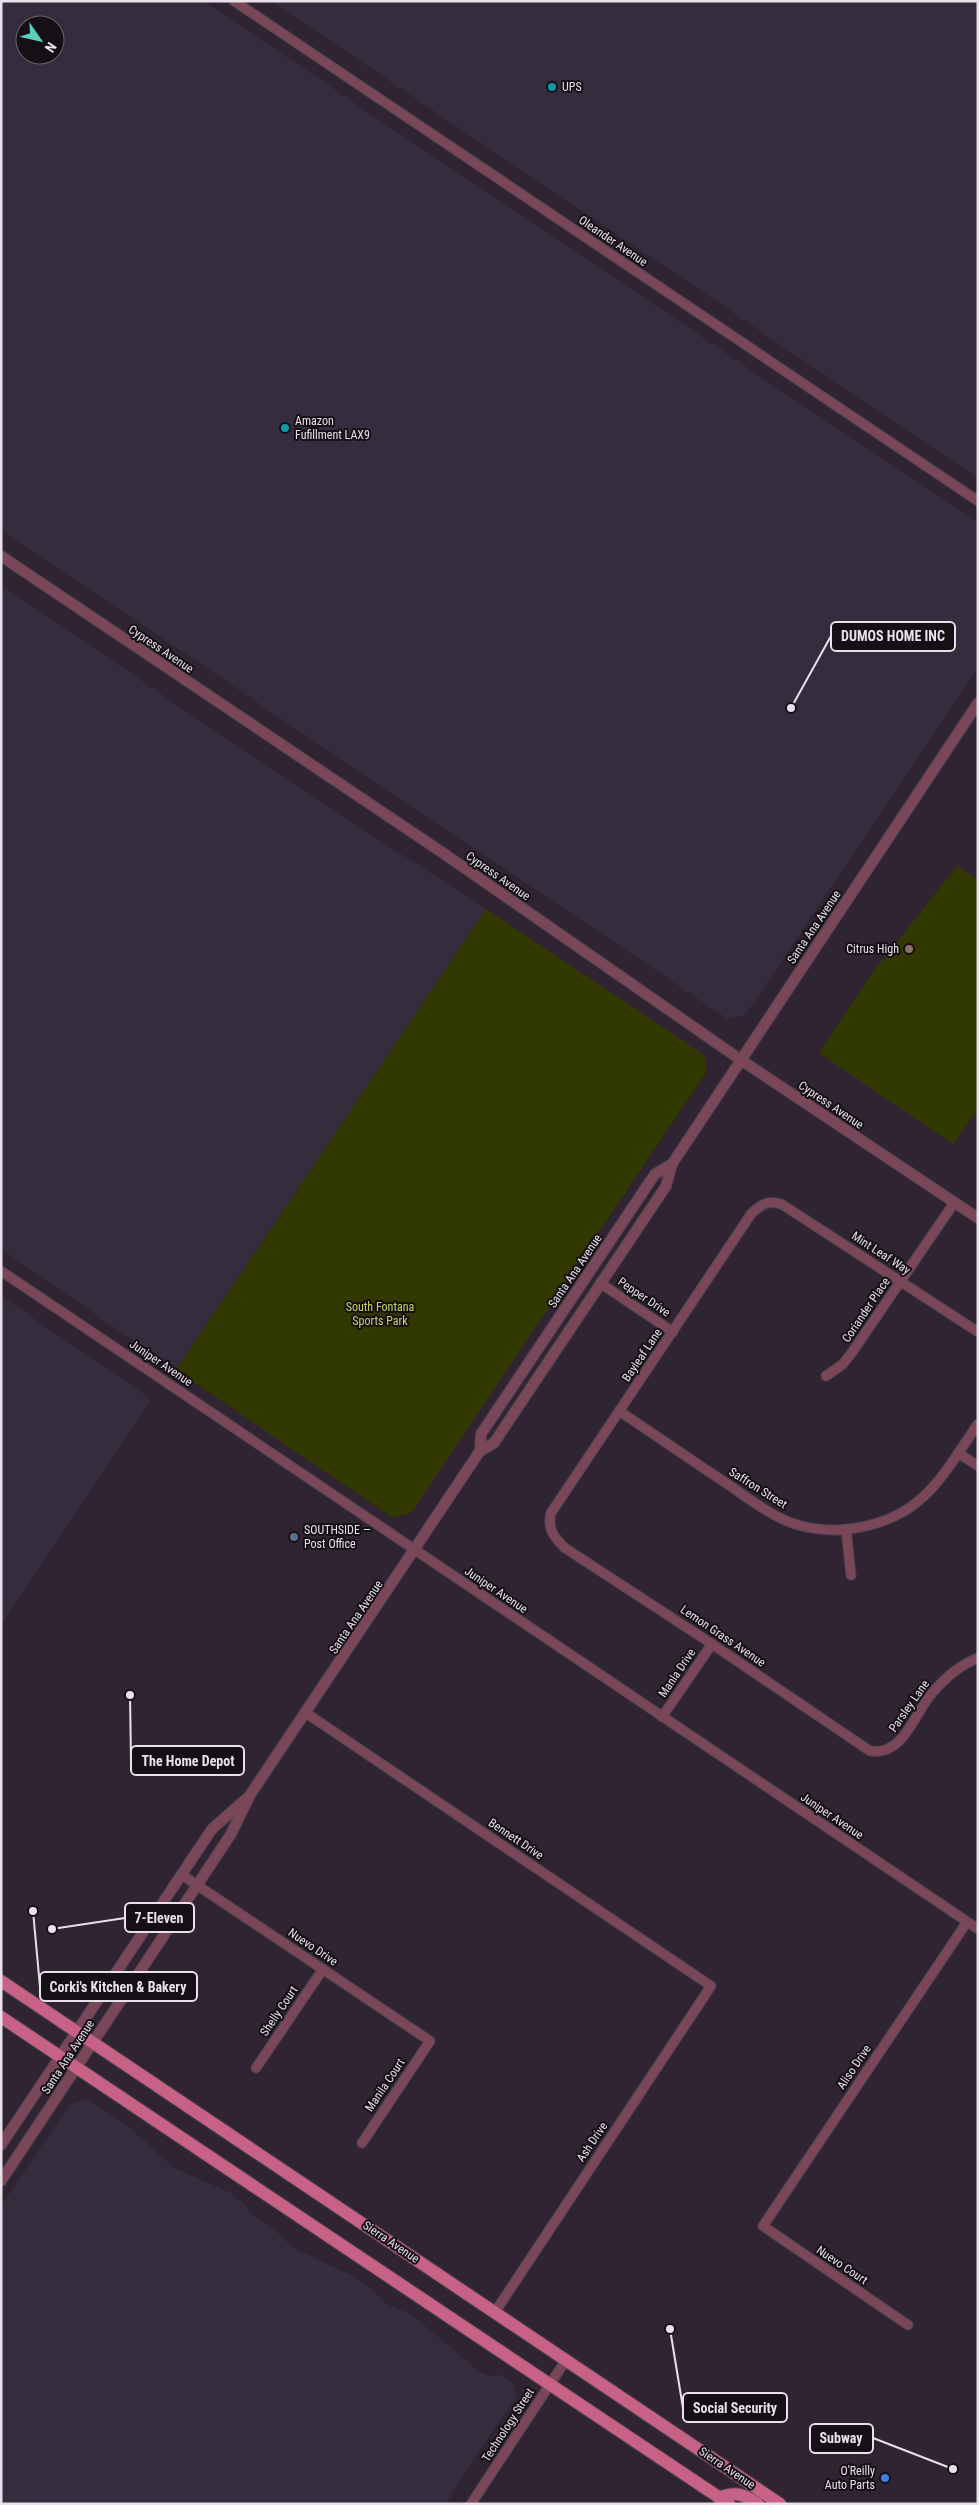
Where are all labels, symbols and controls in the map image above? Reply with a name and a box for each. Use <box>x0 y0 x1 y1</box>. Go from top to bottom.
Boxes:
north arrow <box>15 15 65 65</box>
text: N <box>42 39 60 55</box>
place label: UPS <box>562 80 582 94</box>
marker: UPS <box>546 81 558 93</box>
street label: Oleander Avenue <box>576 213 650 269</box>
place label: Amazon Fufillment LAX9 <box>295 414 370 442</box>
marker: Amazon Fufillment LAX9 <box>279 422 291 434</box>
street label: Cypress Avenue <box>126 622 196 676</box>
callout: DUMOS HOME INC <box>831 622 955 651</box>
text: DUMOS HOME INC <box>841 628 945 644</box>
street label: Cypress Avenue <box>463 849 533 903</box>
street label: Santa Ana Avenue <box>784 887 844 966</box>
place label: Citrus High <box>846 942 899 956</box>
marker: Citrus High <box>903 943 915 955</box>
street label: Cypress Avenue <box>796 1078 866 1132</box>
street label: Mint Leaf Way <box>849 1229 913 1277</box>
street label: Santa Ana Avenue <box>545 1231 605 1310</box>
street label: Pepper Drive <box>615 1274 673 1320</box>
street label: Coriander Place <box>839 1275 893 1345</box>
park label: South Fontana Sports Park <box>346 1300 414 1328</box>
street label: Bayleaf Lane <box>619 1326 665 1384</box>
street label: Juniper Avenue <box>127 1337 195 1389</box>
street label: Saffron Street <box>726 1465 790 1512</box>
place label: SOUTHSIDE — Post Office <box>304 1523 371 1551</box>
marker: SOUTHSIDE — Post Office <box>288 1531 300 1543</box>
street label: Juniper Avenue <box>462 1564 530 1616</box>
street label: Santa Ana Avenue <box>326 1577 386 1656</box>
street label: Lemon Grass Avenue <box>678 1602 768 1670</box>
street label: Manla Drive <box>656 1646 699 1700</box>
street label: Parsley Lane <box>886 1677 932 1735</box>
callout: The Home Depot <box>131 1746 244 1775</box>
text: The Home Depot <box>141 1753 235 1769</box>
street label: Juniper Avenue <box>798 1790 866 1842</box>
street label: Bennett Drive <box>486 1816 546 1863</box>
callout: 7-Eleven <box>125 1903 194 1932</box>
text: 7-Eleven <box>135 1910 184 1926</box>
street label: Nuevo Drive <box>286 1925 341 1969</box>
callout: Corki's Kitchen & Bakery <box>40 1972 197 2001</box>
text: Corki's Kitchen & Bakery <box>50 1979 187 1995</box>
street label: Shelly Court <box>257 1983 301 2039</box>
street label: Santa Ana Avenue <box>39 2017 97 2097</box>
street label: Aliso Drive <box>834 2042 874 2092</box>
street label: Manila Court <box>362 2056 408 2114</box>
street label: Ash Drive <box>574 2119 611 2165</box>
street label: Sierra Avenue <box>360 2218 422 2266</box>
street label: Nuevo Court <box>814 2243 871 2287</box>
street label: Technology Street <box>479 2385 537 2464</box>
callout: Social Security <box>683 2393 787 2422</box>
text: Social Security <box>693 2400 778 2416</box>
callout: Subway <box>810 2424 873 2453</box>
text: Subway <box>820 2430 863 2446</box>
street label: Sierra Avenue <box>696 2444 758 2492</box>
place label: O'Reilly Auto Parts <box>825 2464 875 2492</box>
marker: O'Reilly Auto Parts <box>879 2472 891 2484</box>

